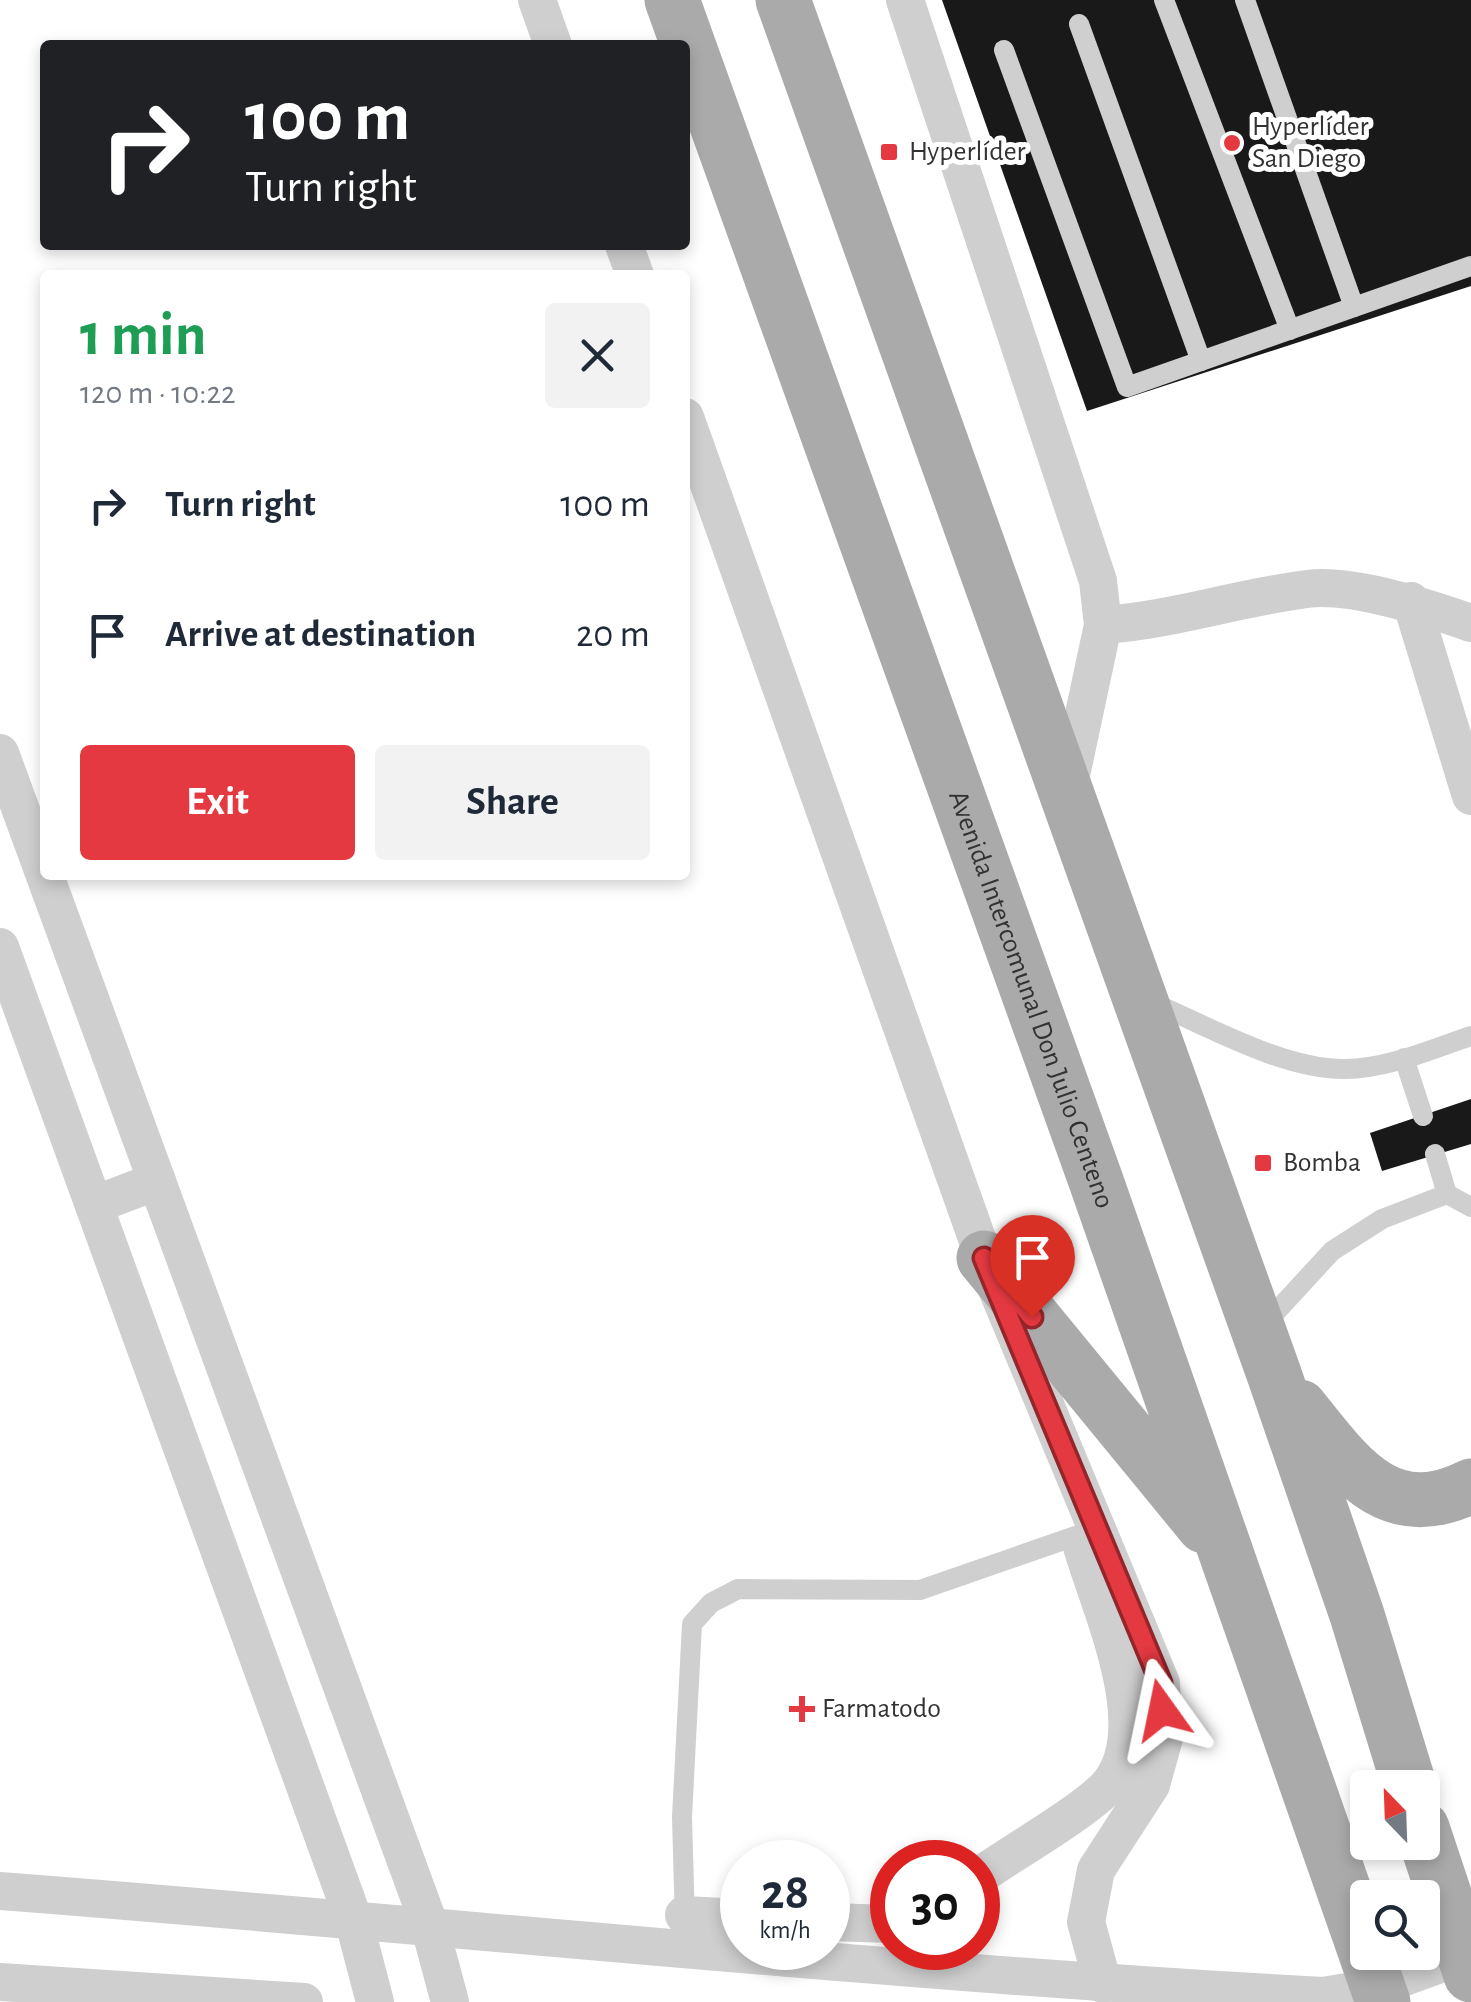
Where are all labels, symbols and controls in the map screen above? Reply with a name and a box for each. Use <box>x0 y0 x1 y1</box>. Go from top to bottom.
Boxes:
icon: right <box>80 80 210 210</box>
text: 100 m <box>245 83 410 153</box>
place label: Hyperlíder San Diego <box>1252 113 1369 173</box>
marker: Hyperlíder San Diego <box>1221 132 1243 154</box>
place label: Hyperlíder <box>909 138 1026 166</box>
marker: Hyperlíder <box>878 141 900 163</box>
text: Turn right <box>245 165 417 210</box>
button: close <box>545 303 650 408</box>
text: 1 min <box>80 306 206 366</box>
text: 120 m · 10:22 <box>80 377 236 409</box>
icon: right <box>80 478 135 533</box>
text: Turn right <box>165 486 315 524</box>
text: 100 m <box>560 486 650 524</box>
icon: arrive <box>80 608 135 663</box>
text: Arrive at destination <box>165 616 476 654</box>
text: 20 m <box>576 616 650 654</box>
button: Exit <box>80 745 355 860</box>
button: Share <box>375 745 650 860</box>
street label: Avenida Intercomunal Don Julio Centeno <box>943 787 1118 1212</box>
place label: Bomba <box>1283 1149 1361 1177</box>
marker: Bomba <box>1252 1152 1274 1174</box>
pin <box>990 1215 1075 1318</box>
icon: arrive <box>1005 1230 1060 1285</box>
position arrow <box>1110 1658 1214 1762</box>
place label: Farmatodo <box>822 1695 941 1723</box>
marker: Farmatodo <box>791 1698 813 1720</box>
north arrow <box>1350 1770 1440 1860</box>
map controls <box>1350 1770 1440 1970</box>
speed limit sign: 30 <box>870 1840 1000 1970</box>
text: 28 <box>761 1868 809 1918</box>
button: search <box>1350 1880 1440 1970</box>
text: km/h <box>759 1918 811 1943</box>

